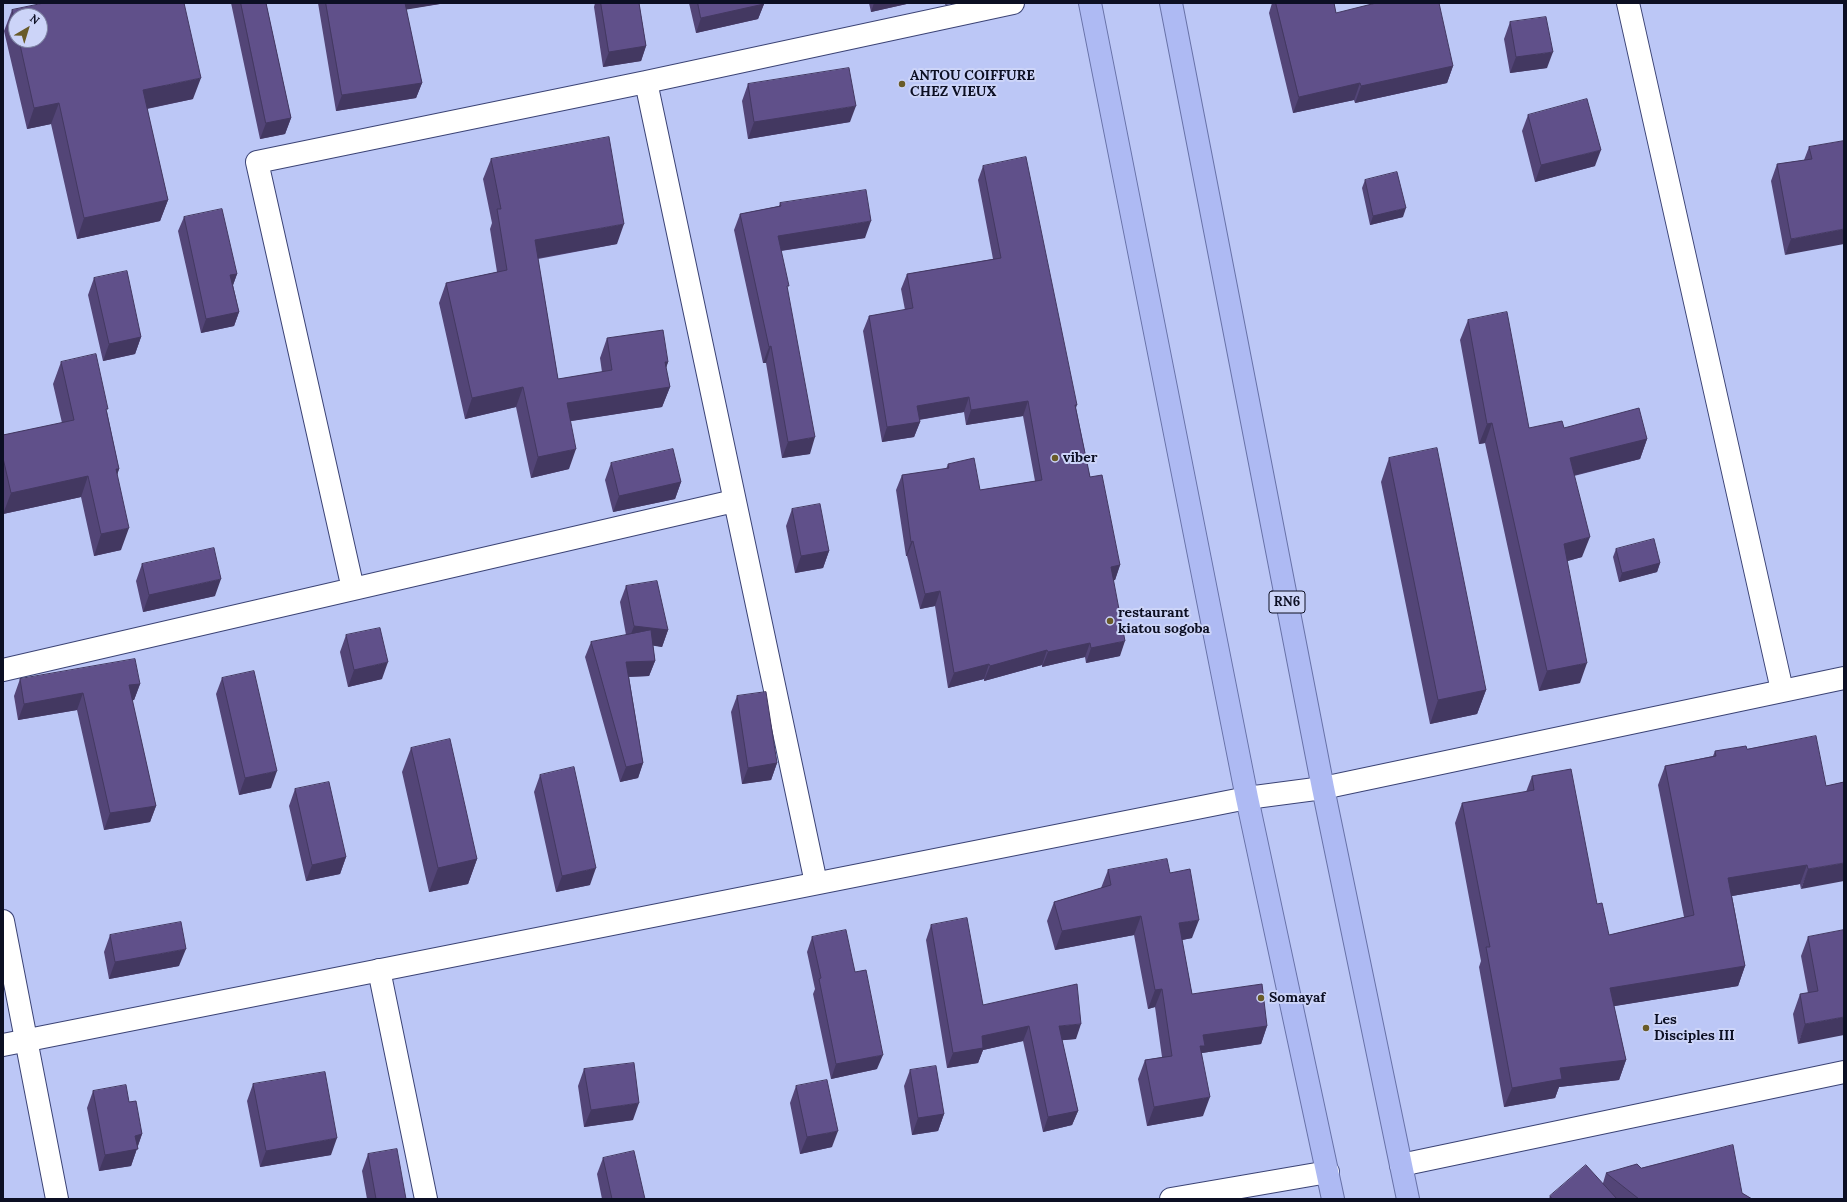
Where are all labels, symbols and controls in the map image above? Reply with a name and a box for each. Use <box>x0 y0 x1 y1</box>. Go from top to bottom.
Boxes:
north arrow <box>8 8 48 48</box>
text: N <box>27 11 42 27</box>
place label: ANTOU COIFFURE CHEZ VIEUX <box>910 68 1035 100</box>
marker: ANTOU COIFFURE CHEZ VIEUX <box>897 79 907 89</box>
place label: viber <box>1063 450 1097 466</box>
marker: viber <box>1050 453 1060 463</box>
road number: RN6 <box>1269 591 1305 613</box>
place label: restaurant kiatou sogoba <box>1118 605 1210 638</box>
marker: restaurant kiatou sogoba <box>1105 616 1115 626</box>
place label: Somayaf <box>1269 990 1325 1006</box>
marker: Somayaf <box>1256 993 1266 1003</box>
place label: Les Disciples III <box>1654 1012 1735 1044</box>
marker: Les Disciples III <box>1641 1023 1651 1033</box>

